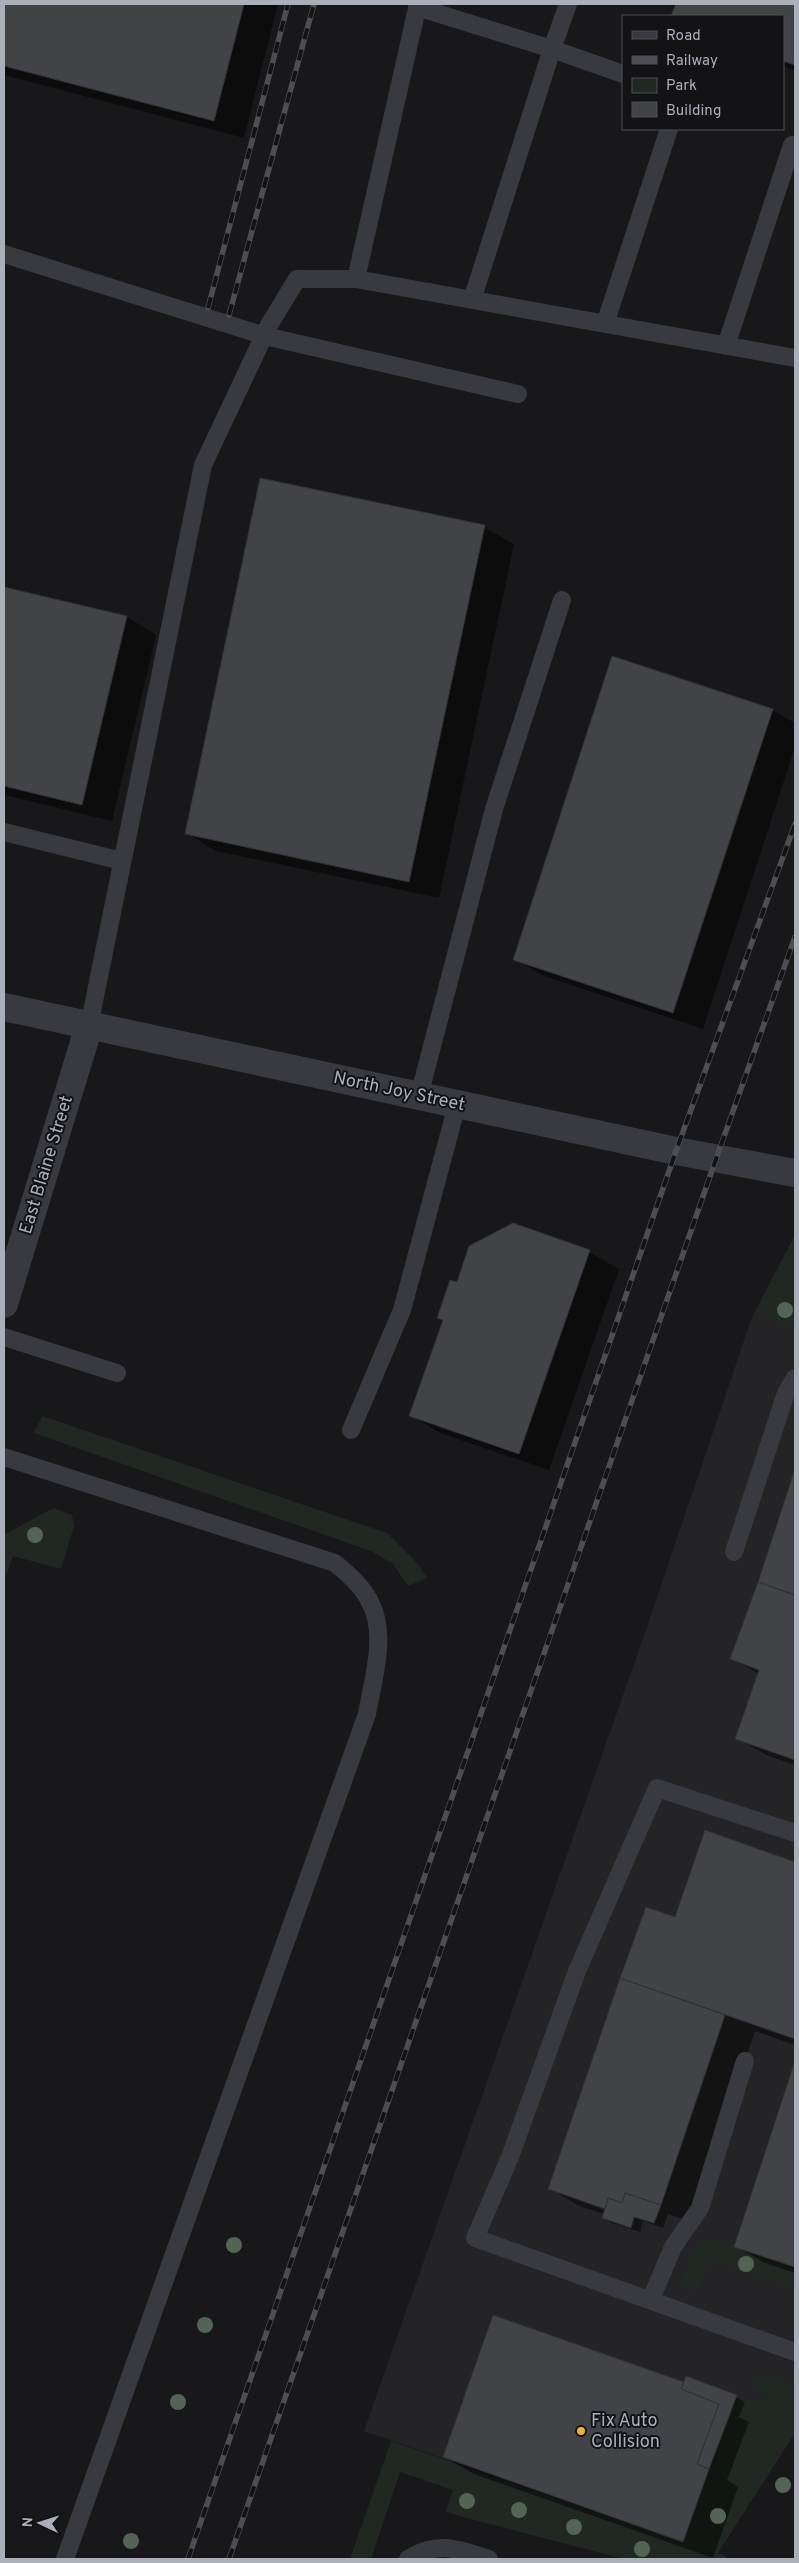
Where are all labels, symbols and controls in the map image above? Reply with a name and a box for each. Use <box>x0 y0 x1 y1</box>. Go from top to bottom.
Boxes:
legend <box>622 15 784 130</box>
text: Road <box>666 27 701 46</box>
text: Railway <box>666 52 718 71</box>
text: Park <box>666 77 697 96</box>
text: Building <box>666 102 721 121</box>
street label: North Joy Street <box>331 1067 467 1117</box>
street label: East Blaine Street <box>15 1093 79 1237</box>
place label: Fix Auto Collision <box>591 2410 660 2454</box>
marker: Fix Auto Collision <box>575 2425 587 2437</box>
north arrow <box>15 2498 65 2548</box>
text: N <box>20 2517 37 2528</box>

